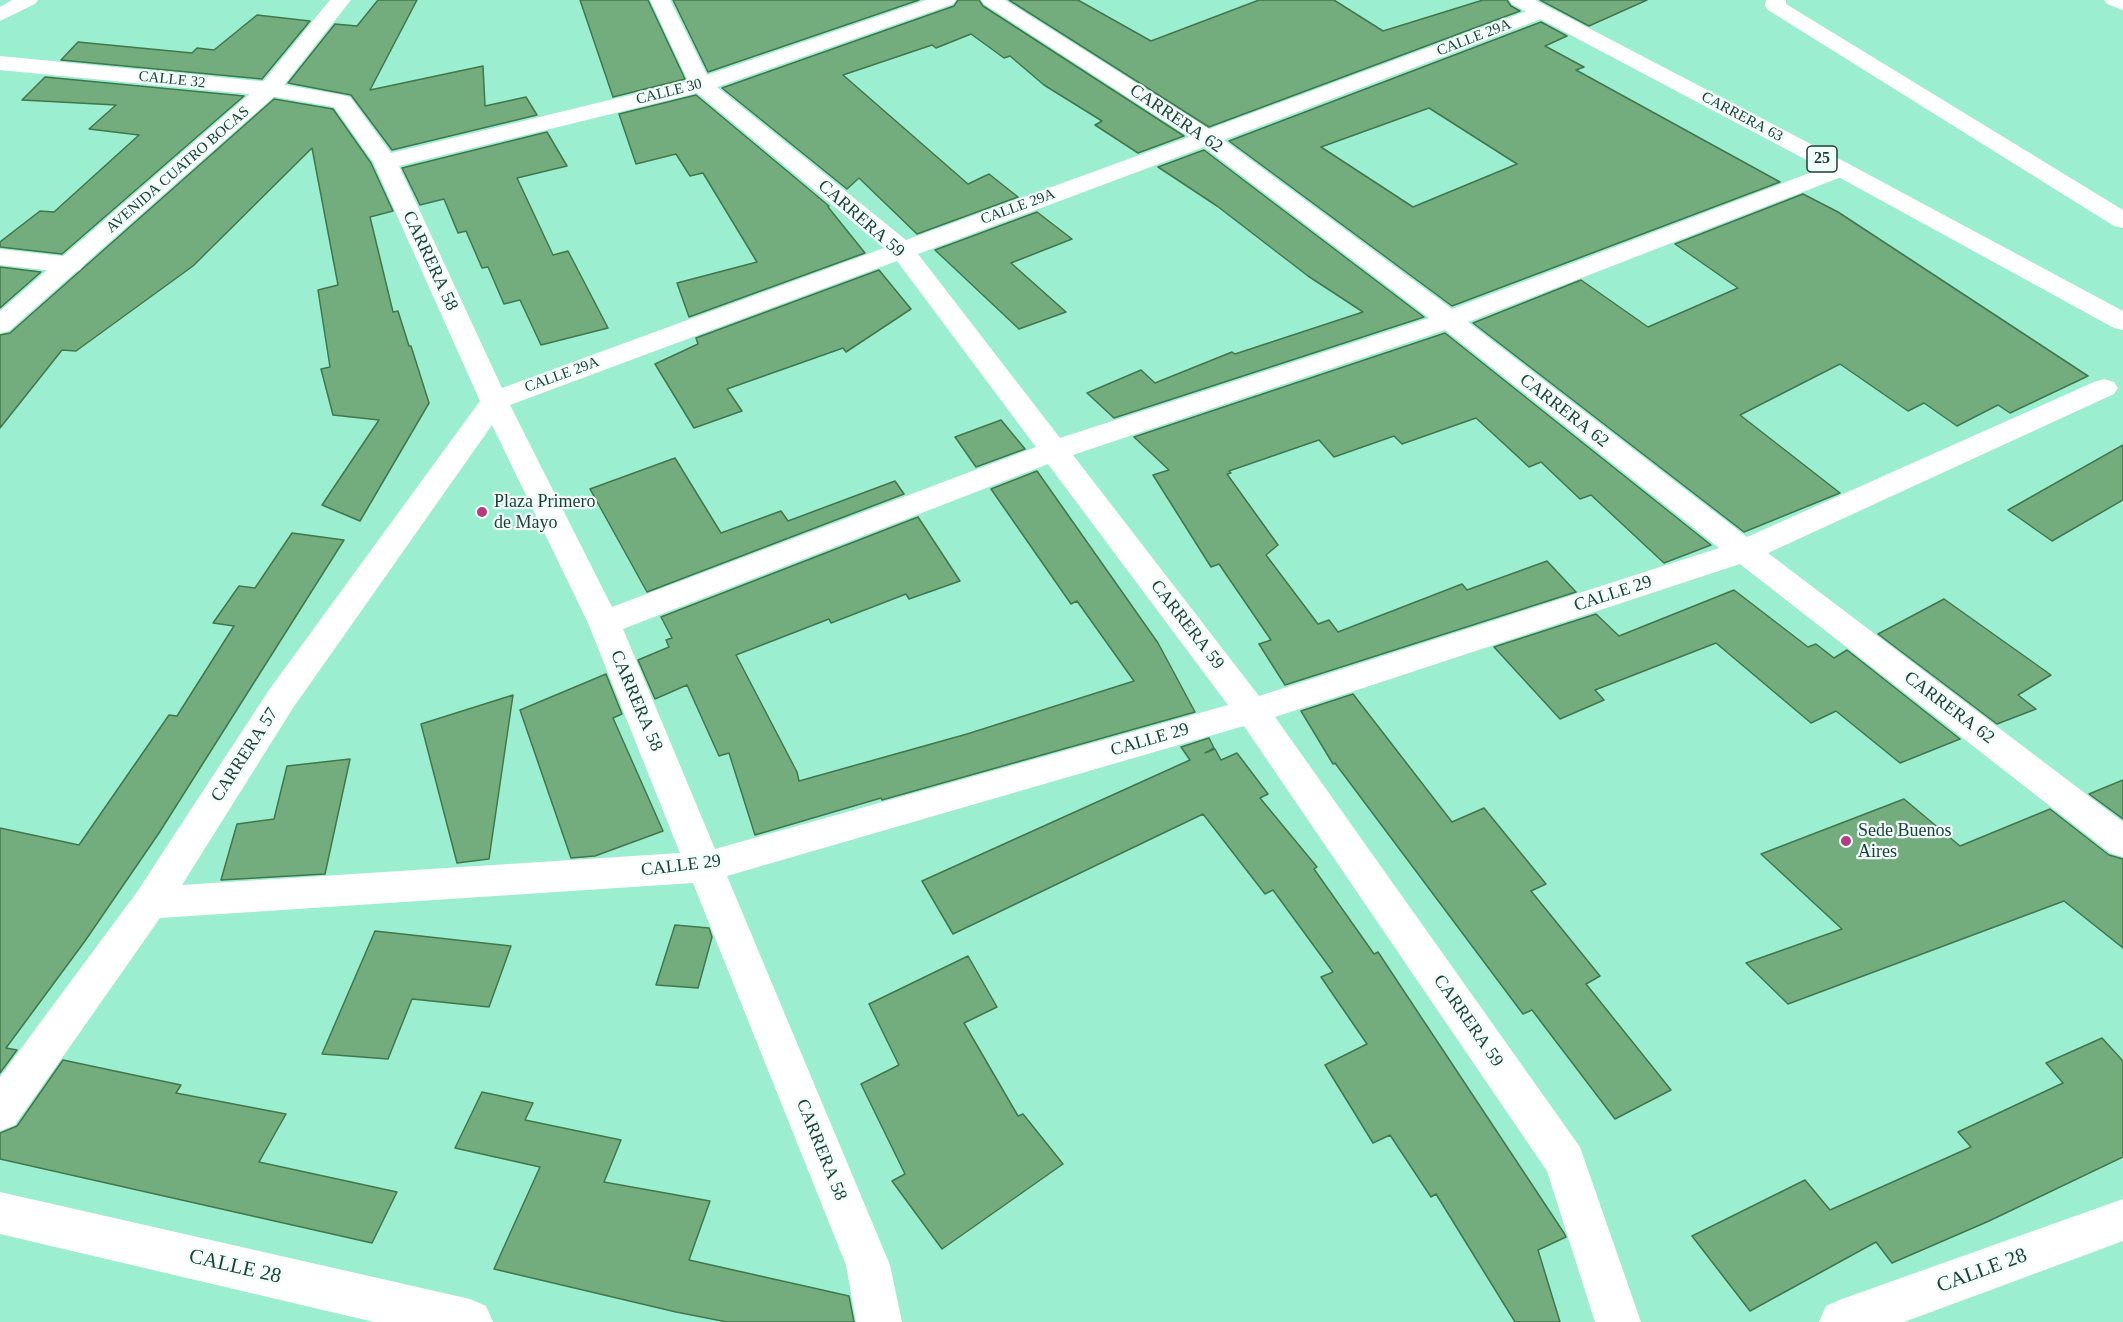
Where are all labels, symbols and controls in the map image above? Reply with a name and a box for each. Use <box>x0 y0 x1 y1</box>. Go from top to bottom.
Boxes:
street label: CALLE 29A <box>1434 16 1514 60</box>
street label: CALLE 32 <box>138 68 206 92</box>
street label: CALLE 30 <box>634 75 704 109</box>
street label: CARRERA 62 <box>1125 80 1227 158</box>
street label: CARRERA 63 <box>1698 88 1786 146</box>
street label: AVENIDA CUATRO BOCAS <box>103 103 253 237</box>
road number: 25 <box>1807 146 1837 172</box>
street label: CARRERA 59 <box>813 176 909 262</box>
street label: CALLE 29A <box>978 185 1058 229</box>
street label: CARRERA 58 <box>397 208 463 314</box>
street label: CALLE 29A <box>522 353 602 397</box>
street label: CARRERA 62 <box>1515 369 1613 453</box>
place label: Plaza Primero de Mayo <box>494 491 595 534</box>
marker: Plaza Primero de Mayo <box>475 505 489 519</box>
street label: CALLE 29 <box>1571 571 1655 617</box>
street label: CARRERA 59 <box>1145 576 1229 674</box>
street label: CARRERA 58 <box>605 647 667 755</box>
street label: CARRERA 62 <box>1900 667 1998 749</box>
street label: CARRERA 57 <box>207 704 283 806</box>
street label: CALLE 29 <box>1108 719 1192 761</box>
place label: Sede Buenos Aires <box>1858 820 1951 862</box>
marker: Sede Buenos Aires <box>1839 834 1853 848</box>
street label: CALLE 29 <box>640 850 722 882</box>
street label: CARRERA 59 <box>1428 971 1508 1071</box>
street label: CARRERA 58 <box>791 1096 851 1204</box>
street label: CALLE 28 <box>1934 1243 2030 1299</box>
street label: CALLE 28 <box>186 1244 284 1290</box>

